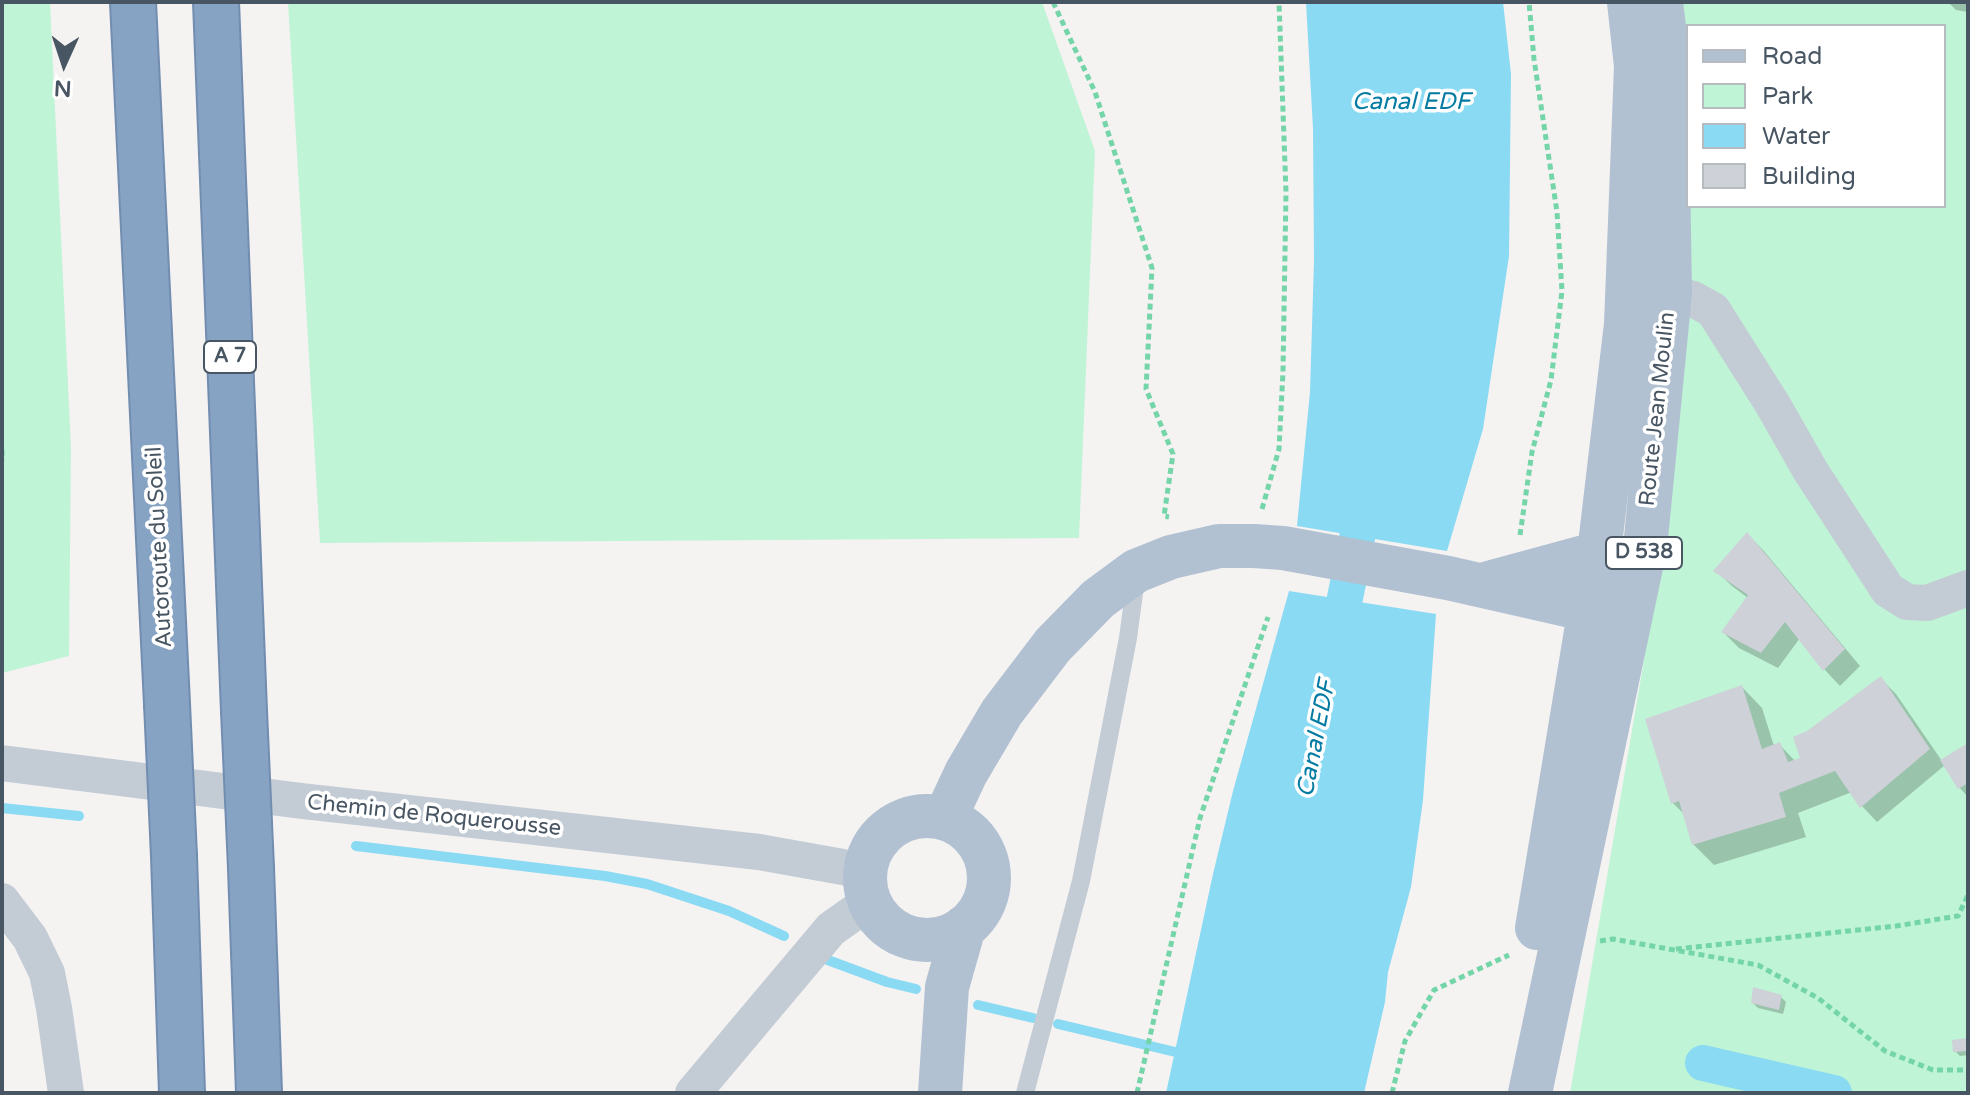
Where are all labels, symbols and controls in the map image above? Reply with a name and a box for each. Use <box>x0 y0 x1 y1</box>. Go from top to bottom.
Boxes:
north arrow <box>24 24 104 104</box>
legend <box>1686 24 1946 208</box>
text: Road <box>1762 42 1822 71</box>
text: N <box>53 75 72 101</box>
text: Park <box>1762 82 1813 111</box>
water label: Canal EDF <box>1352 89 1470 117</box>
text: Water <box>1762 122 1830 151</box>
text: Building <box>1762 162 1856 191</box>
street label: Route Jean Moulin <box>1635 311 1681 507</box>
road number: A 7 <box>204 341 256 373</box>
street label: Autoroute du Soleil <box>142 446 178 648</box>
road number: D 538 <box>1606 537 1682 569</box>
water label: Canal EDF <box>1292 678 1342 800</box>
street label: Chemin de Roquerousse <box>306 790 562 842</box>

